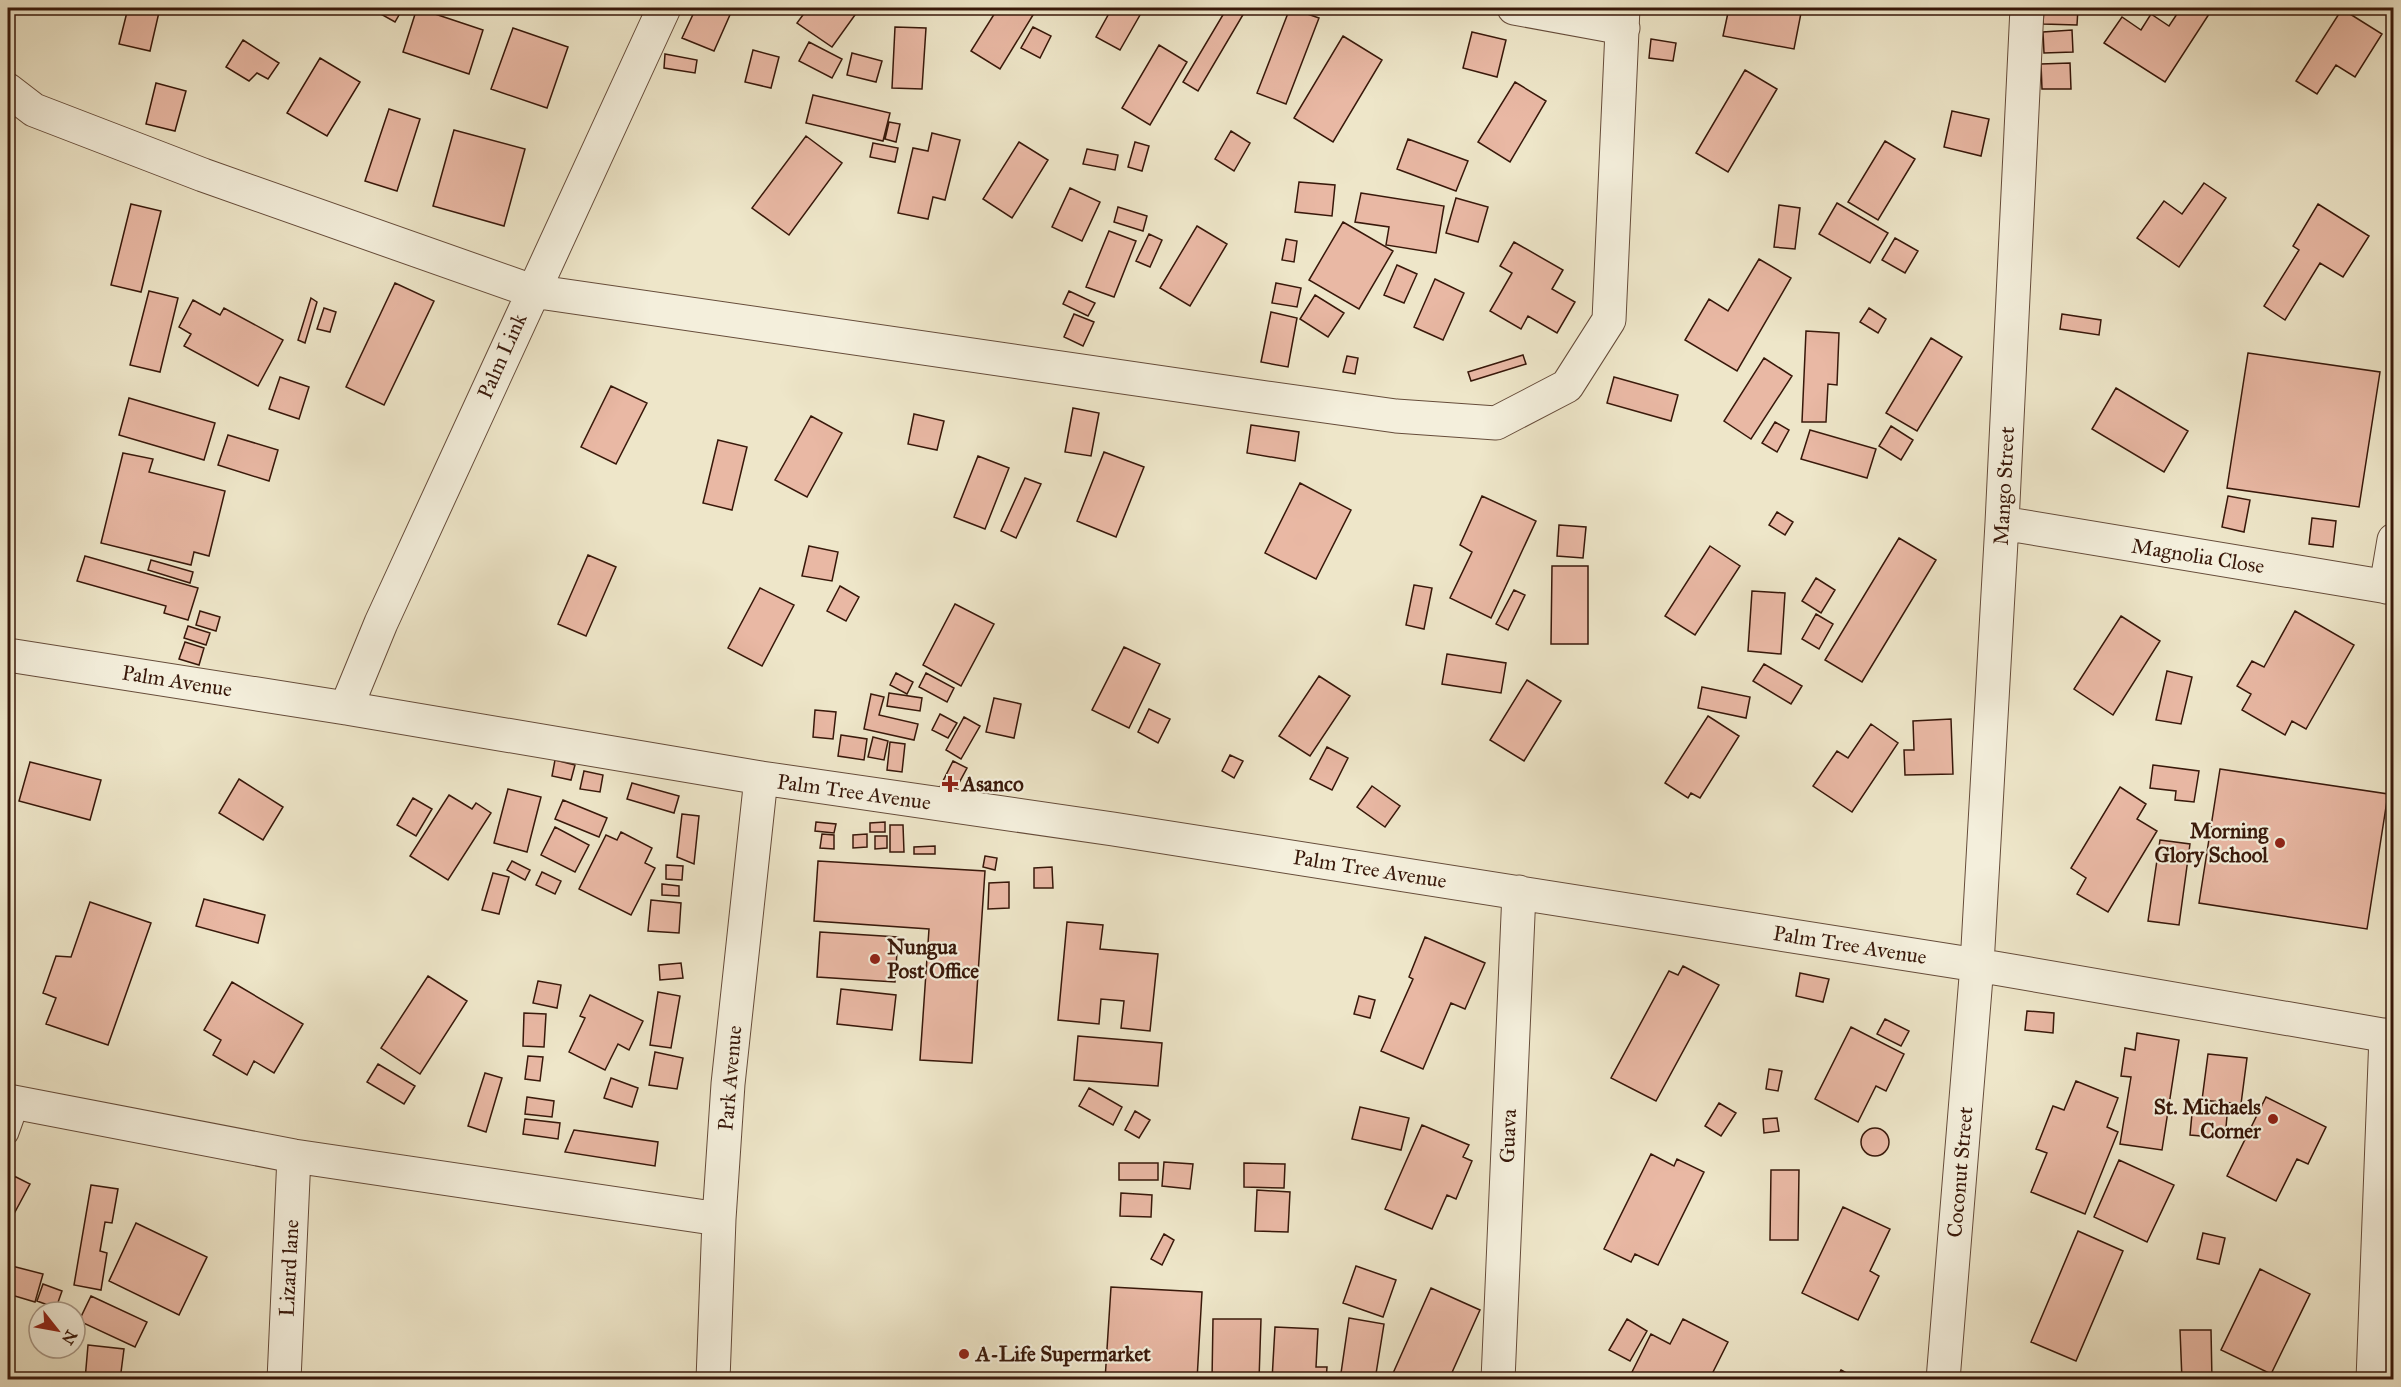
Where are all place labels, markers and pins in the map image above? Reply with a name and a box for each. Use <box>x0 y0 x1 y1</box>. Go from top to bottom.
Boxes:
place label: Asanco <box>960 771 1024 797</box>
marker: Asanco <box>943 777 957 791</box>
place label: Morning Glory School <box>2155 818 2269 868</box>
marker: Morning Glory School <box>2273 836 2287 850</box>
place label: Nungua Post Office <box>887 934 979 984</box>
marker: Nungua Post Office <box>868 952 882 966</box>
place label: St. Michaels Corner <box>2154 1094 2262 1144</box>
marker: St. Michaels Corner <box>2266 1112 2280 1126</box>
place label: A-Life Supermarket <box>974 1341 1151 1367</box>
marker: A-Life Supermarket <box>957 1347 971 1361</box>

